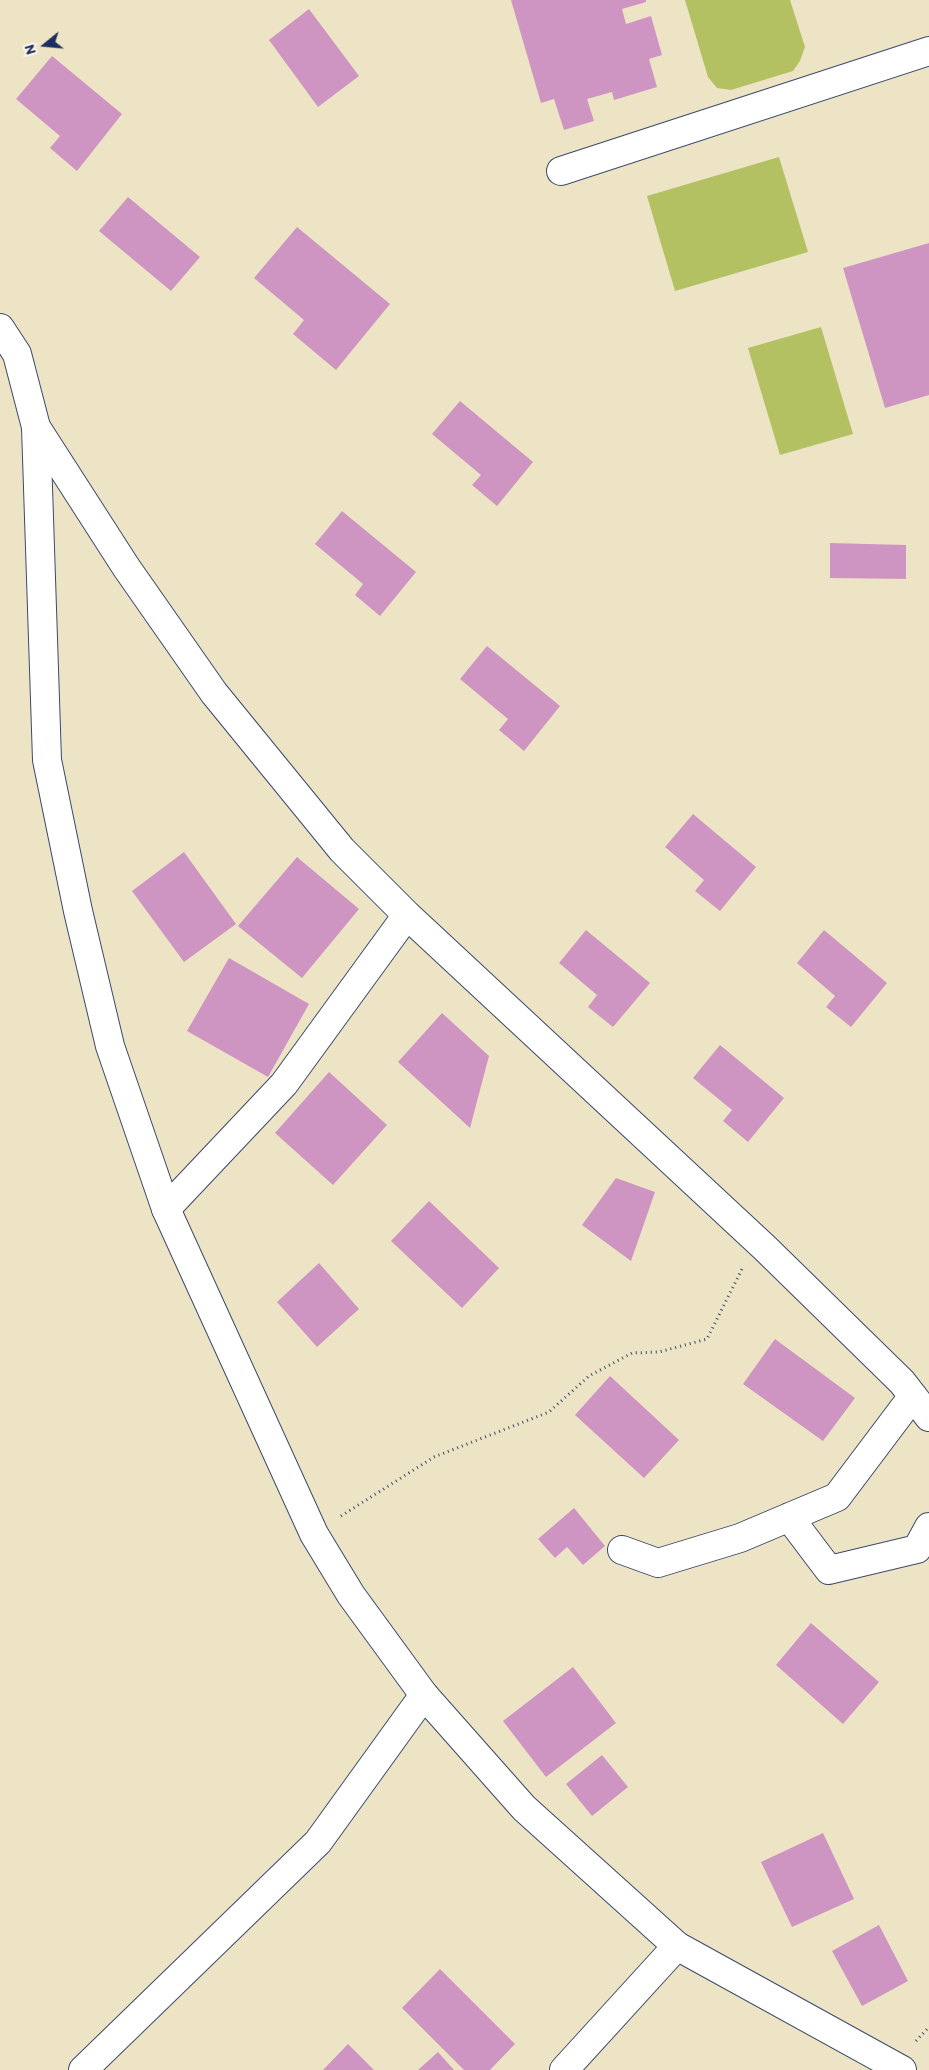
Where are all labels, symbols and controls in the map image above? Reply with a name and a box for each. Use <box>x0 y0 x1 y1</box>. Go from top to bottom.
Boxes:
north arrow <box>20 20 70 70</box>
text: N <box>21 43 40 57</box>

